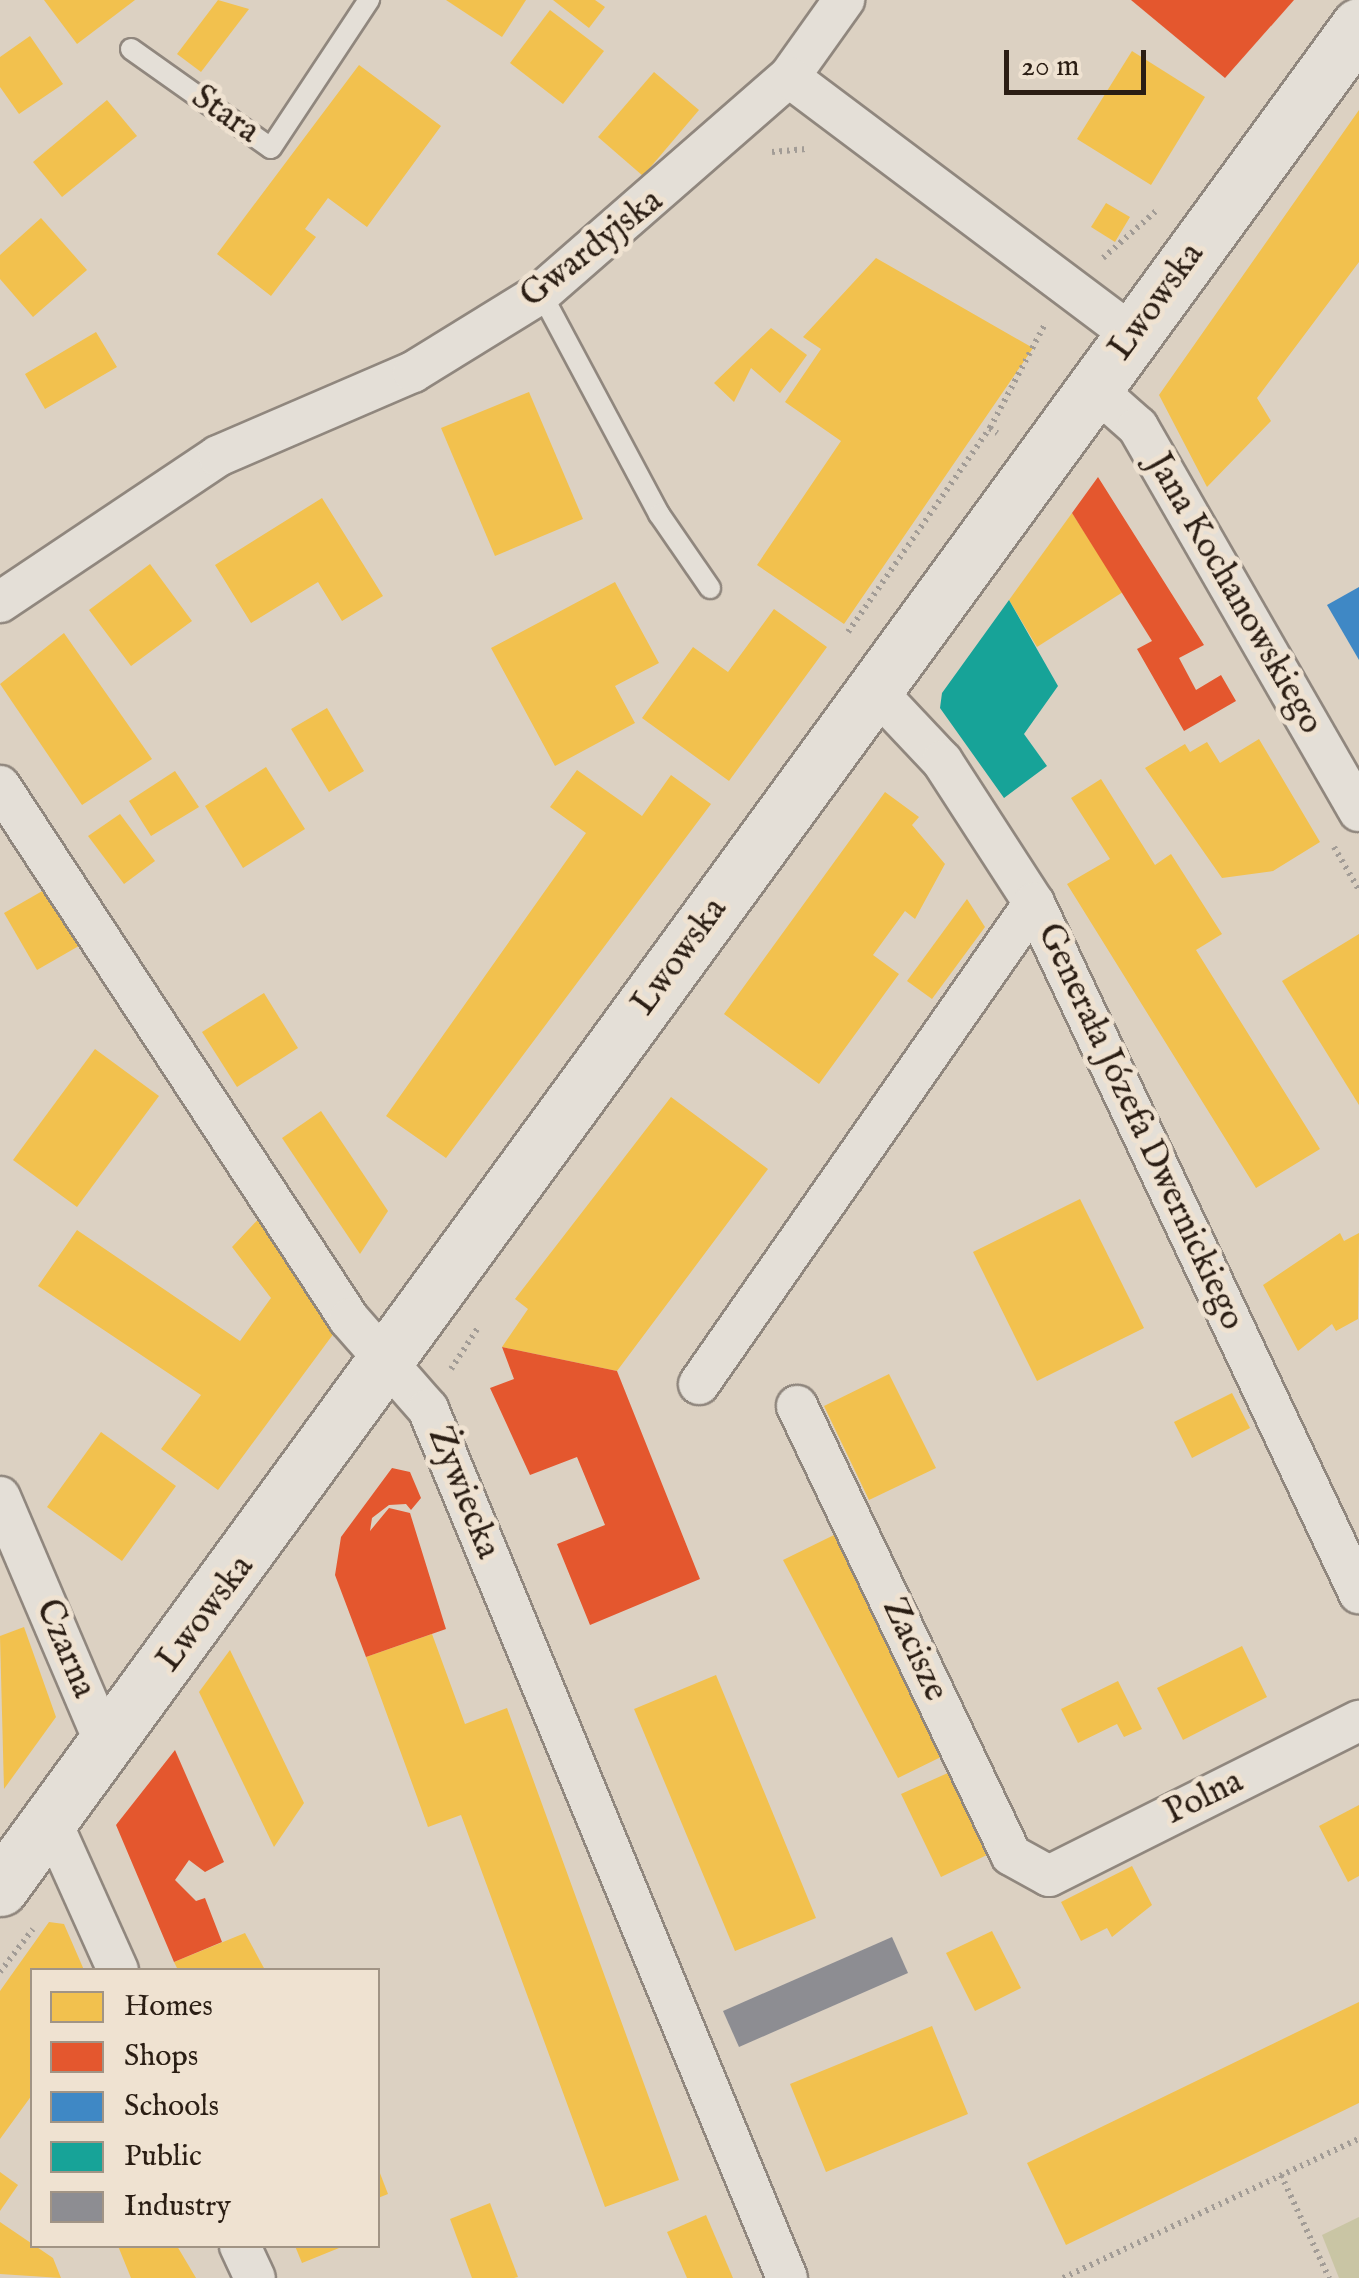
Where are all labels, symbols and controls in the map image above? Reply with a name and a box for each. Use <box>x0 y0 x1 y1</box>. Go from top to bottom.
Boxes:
scale bar <box>1009 30 1152 92</box>
text: 20 m <box>1021 48 1080 86</box>
street label: Stara <box>183 77 267 153</box>
street label: Gwardyjska <box>512 180 672 318</box>
street label: Lwowska <box>1100 235 1214 369</box>
street label: Jana Kochanowskiego <box>1137 446 1331 742</box>
street label: Lwowska <box>623 890 737 1024</box>
street label: Generała Józefa Dwernickiego <box>1027 917 1253 1337</box>
street label: Żywiecka <box>418 1421 508 1565</box>
street label: Lwowska <box>149 1548 263 1680</box>
street label: Zacisze <box>872 1592 956 1708</box>
street label: Czarna <box>26 1594 104 1704</box>
street label: Polna <box>1158 1761 1250 1835</box>
legend <box>30 1968 380 2248</box>
text: Homes <box>124 1988 213 2026</box>
text: Shops <box>124 2038 198 2076</box>
text: Schools <box>124 2088 219 2126</box>
text: Public <box>124 2138 202 2176</box>
text: Industry <box>124 2188 231 2226</box>

